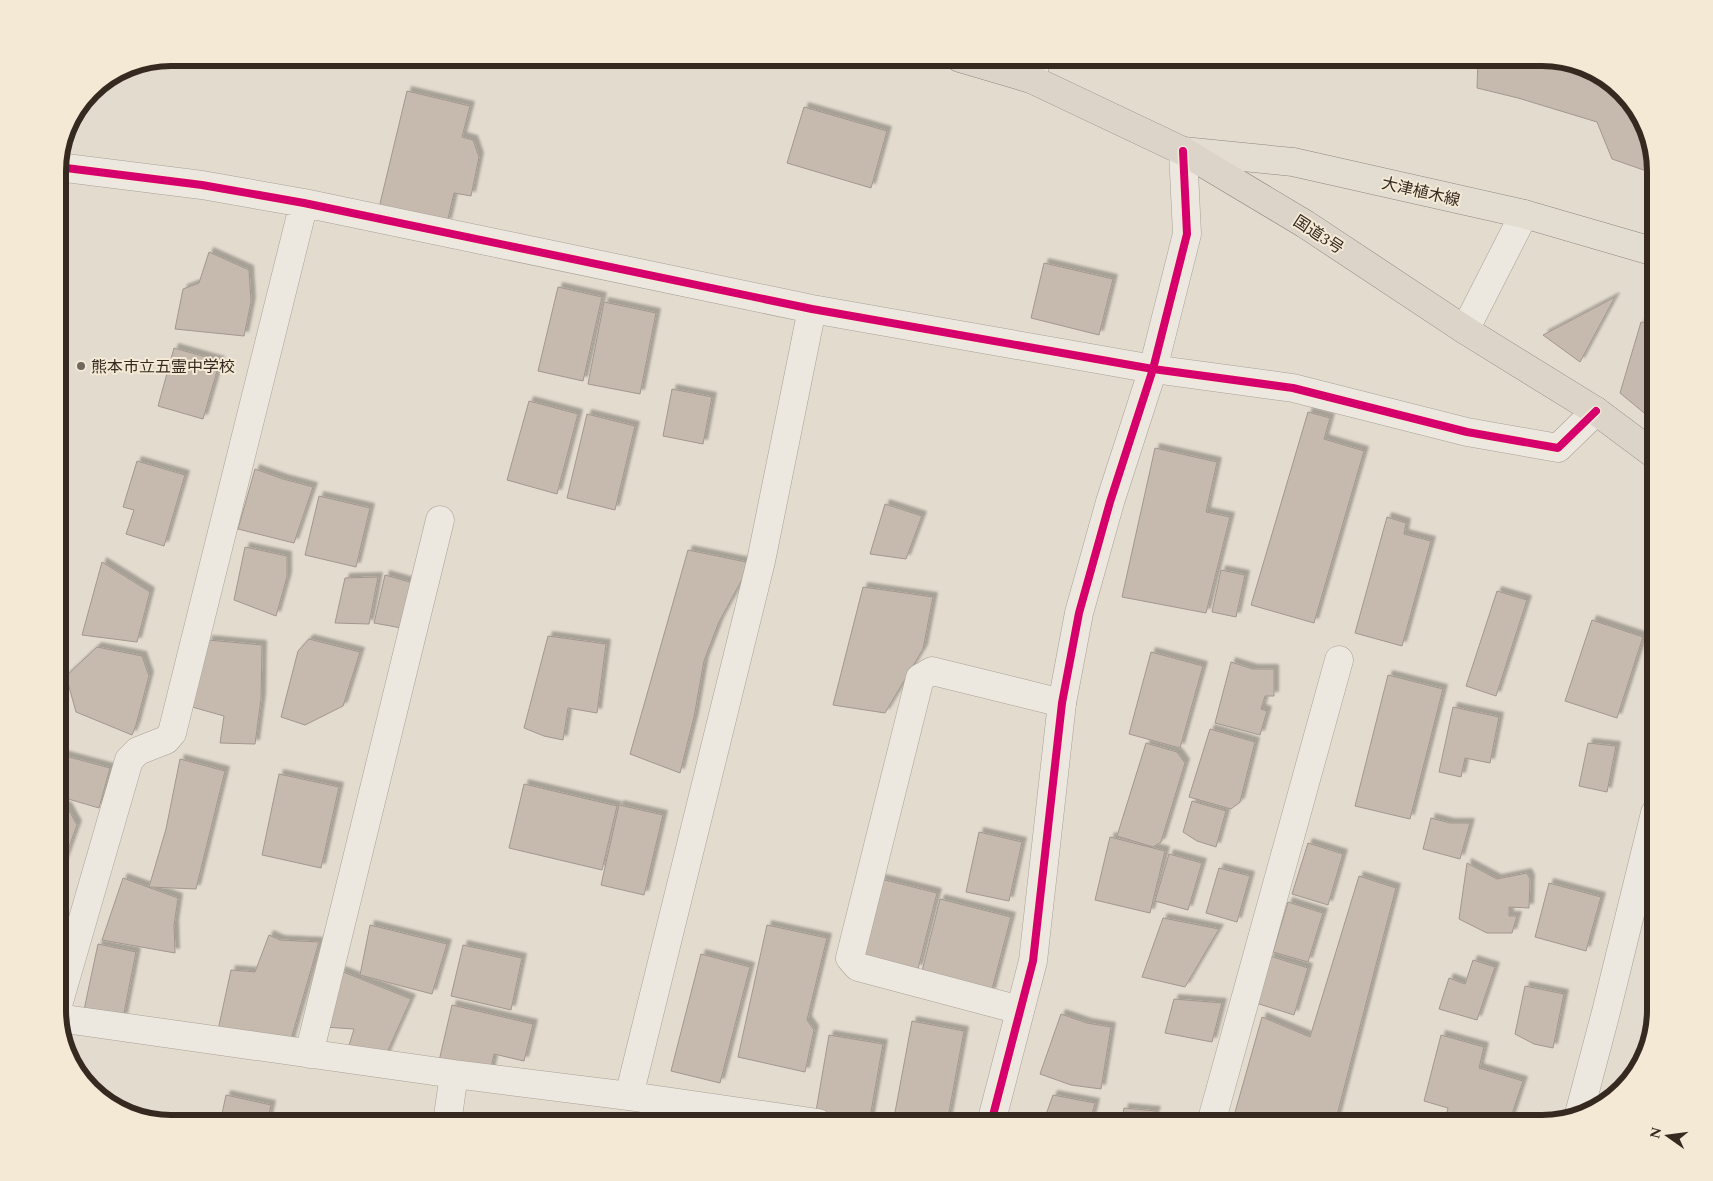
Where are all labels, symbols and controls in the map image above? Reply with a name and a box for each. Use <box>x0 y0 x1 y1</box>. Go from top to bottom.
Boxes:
street label: 大津植木線 <box>1379 171 1462 213</box>
street label: 国道3号 <box>1288 210 1348 260</box>
place label: 熊本市立五霊中学校 <box>91 355 235 379</box>
marker: 熊本市立五霊中学校 <box>75 360 87 372</box>
north arrow <box>1643 1111 1693 1161</box>
text: N <box>1644 1125 1667 1141</box>

